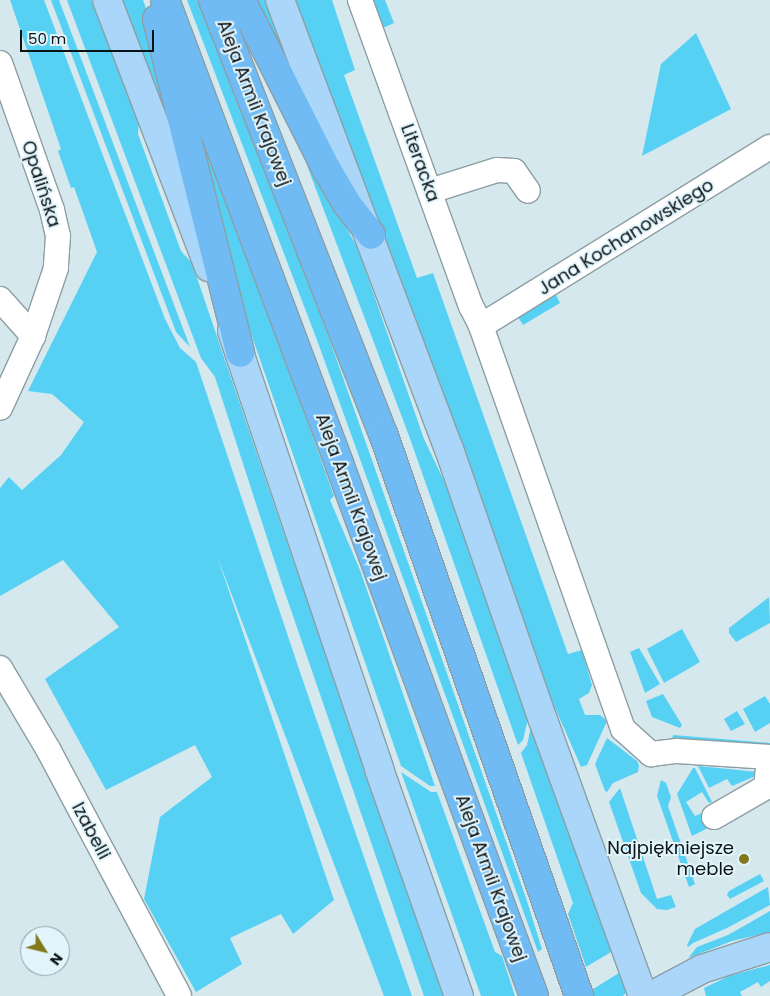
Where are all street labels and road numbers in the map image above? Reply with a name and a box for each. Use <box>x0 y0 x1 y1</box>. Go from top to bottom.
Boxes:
street label: Aleja Armii Krajowej <box>212 17 296 189</box>
street label: Literacka <box>396 121 444 205</box>
street label: Opalińska <box>17 138 65 230</box>
street label: Jana Kochanowskiego <box>534 174 718 300</box>
street label: Aleja Armii Krajowej <box>311 411 391 583</box>
street label: Aleja Armii Krajowej <box>451 792 531 964</box>
street label: Izabelli <box>67 799 115 863</box>

